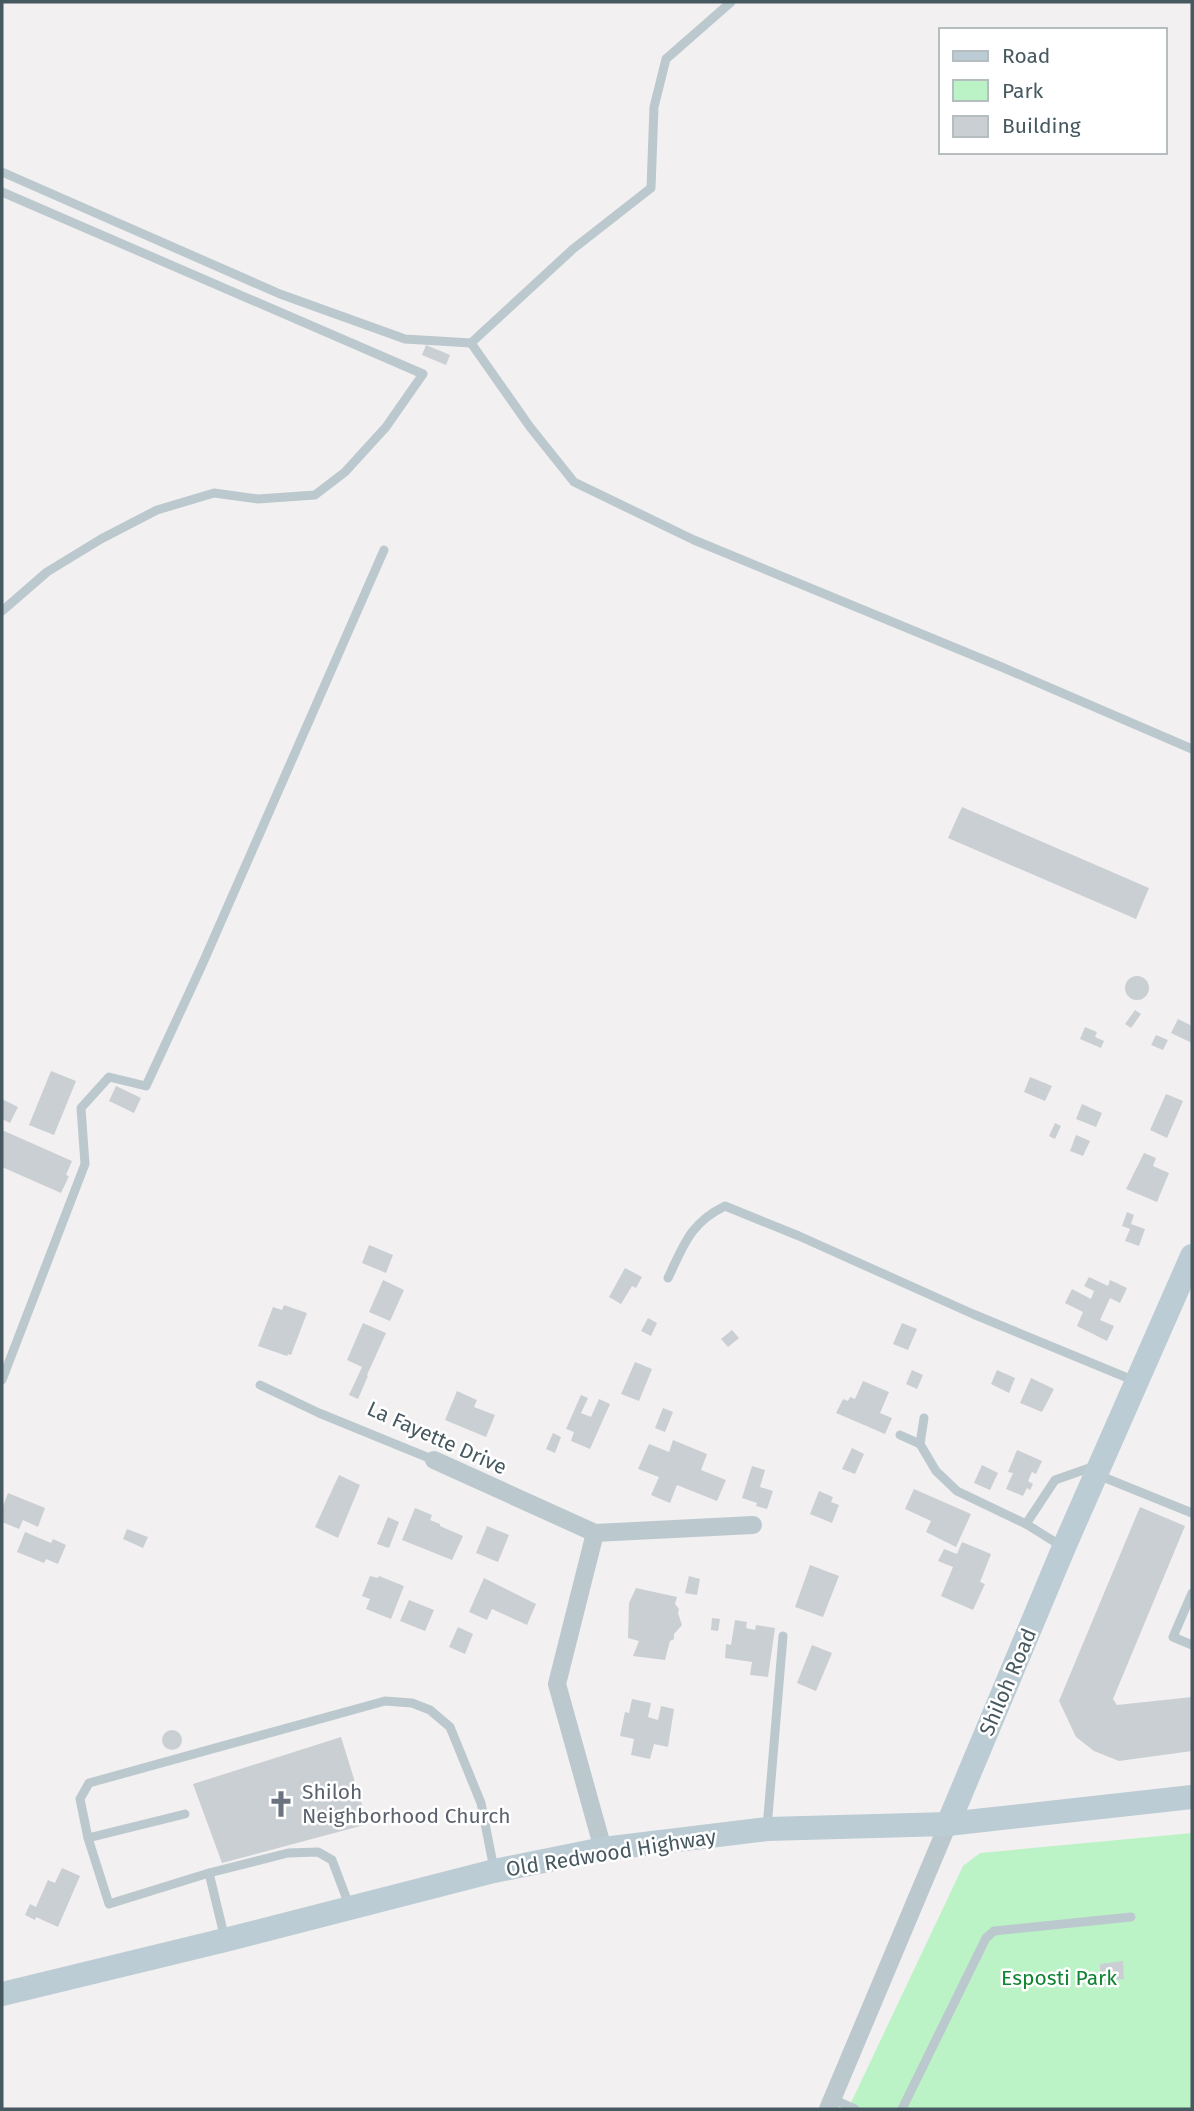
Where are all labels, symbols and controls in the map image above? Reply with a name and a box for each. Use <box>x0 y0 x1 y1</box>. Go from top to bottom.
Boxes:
legend <box>939 28 1166 154</box>
text: Road <box>1002 43 1050 69</box>
text: Park <box>1002 78 1044 104</box>
text: Building <box>1002 113 1081 139</box>
street label: La Fayette Drive <box>363 1396 511 1480</box>
street label: Shiloh Road <box>974 1624 1042 1740</box>
place label: Shiloh Neighborhood Church <box>302 1779 511 1829</box>
church icon: Shiloh Neighborhood Church <box>266 1789 296 1819</box>
street label: Old Redwood Highway <box>504 1823 719 1882</box>
park label: Esposti Park <box>1001 1965 1117 1991</box>

